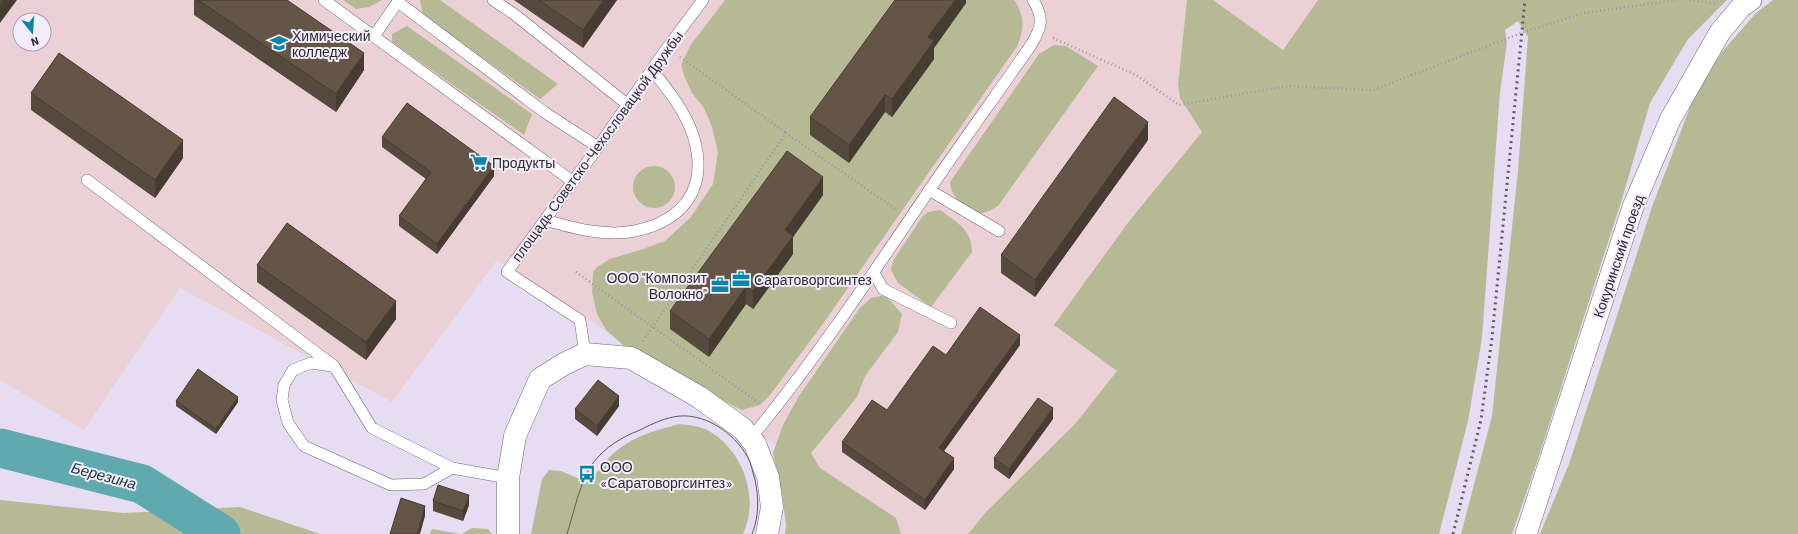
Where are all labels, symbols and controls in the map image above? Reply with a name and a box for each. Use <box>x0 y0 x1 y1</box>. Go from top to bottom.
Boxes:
north arrow <box>12 12 52 52</box>
place label: Химический колледж <box>292 27 370 60</box>
street label: площадь Советско-Чехословацкой Дружбы <box>508 27 686 265</box>
school or university icon: Химический колледж <box>269 33 289 53</box>
text: N <box>30 35 40 49</box>
supermarket icon: Продукты <box>469 152 489 172</box>
place label: Продукты <box>492 154 555 171</box>
street label: Кокуринский проезд <box>1589 192 1647 320</box>
place label: ООО "Композит Волокно" <box>606 269 708 302</box>
office icon: Саратоворгсинтез <box>731 269 751 289</box>
place label: Саратоворгсинтез <box>754 271 872 288</box>
office icon: ООО "Композит Волокно" <box>710 275 730 295</box>
water label: Березина <box>70 458 138 492</box>
place label: ООО «Саратоворгсинтез» <box>600 458 733 491</box>
bus stop icon: ООО «Саратоворгсинтез» <box>577 464 597 484</box>

